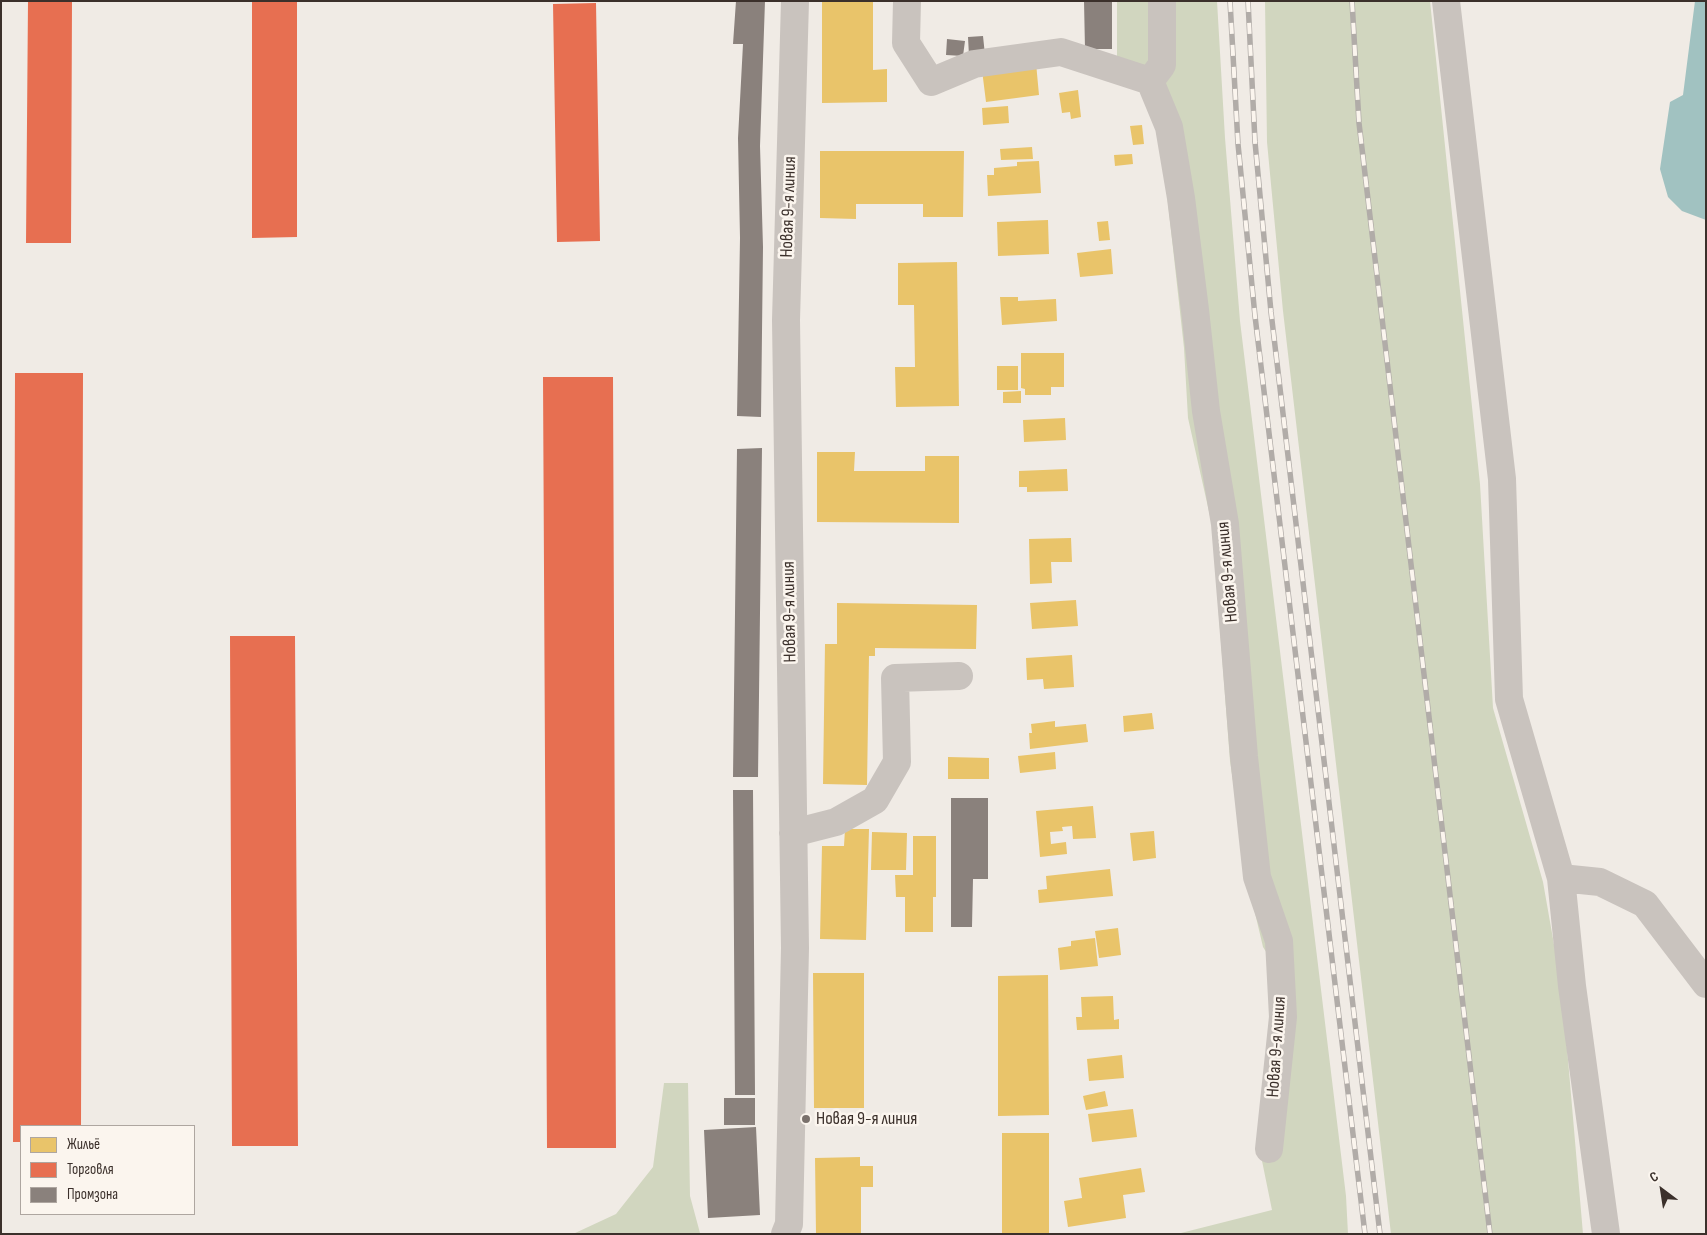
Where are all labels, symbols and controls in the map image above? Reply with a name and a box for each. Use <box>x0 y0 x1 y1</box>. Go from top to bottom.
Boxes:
street label: Новая 9-я линия <box>776 156 802 258</box>
street label: Новая 9-я линия <box>1213 521 1243 623</box>
street label: Новая 9-я линия <box>778 561 802 663</box>
street label: Новая 9-я линия <box>1263 996 1291 1098</box>
place label: Новая 9-я линия <box>816 1108 917 1130</box>
marker: Новая 9-я линия <box>800 1113 812 1125</box>
legend <box>20 1125 195 1215</box>
text: Жильё <box>67 1135 100 1154</box>
text: Торговля <box>67 1160 114 1179</box>
north arrow <box>1637 1165 1687 1215</box>
text: С <box>1647 1168 1661 1186</box>
text: Промзона <box>67 1185 118 1204</box>

